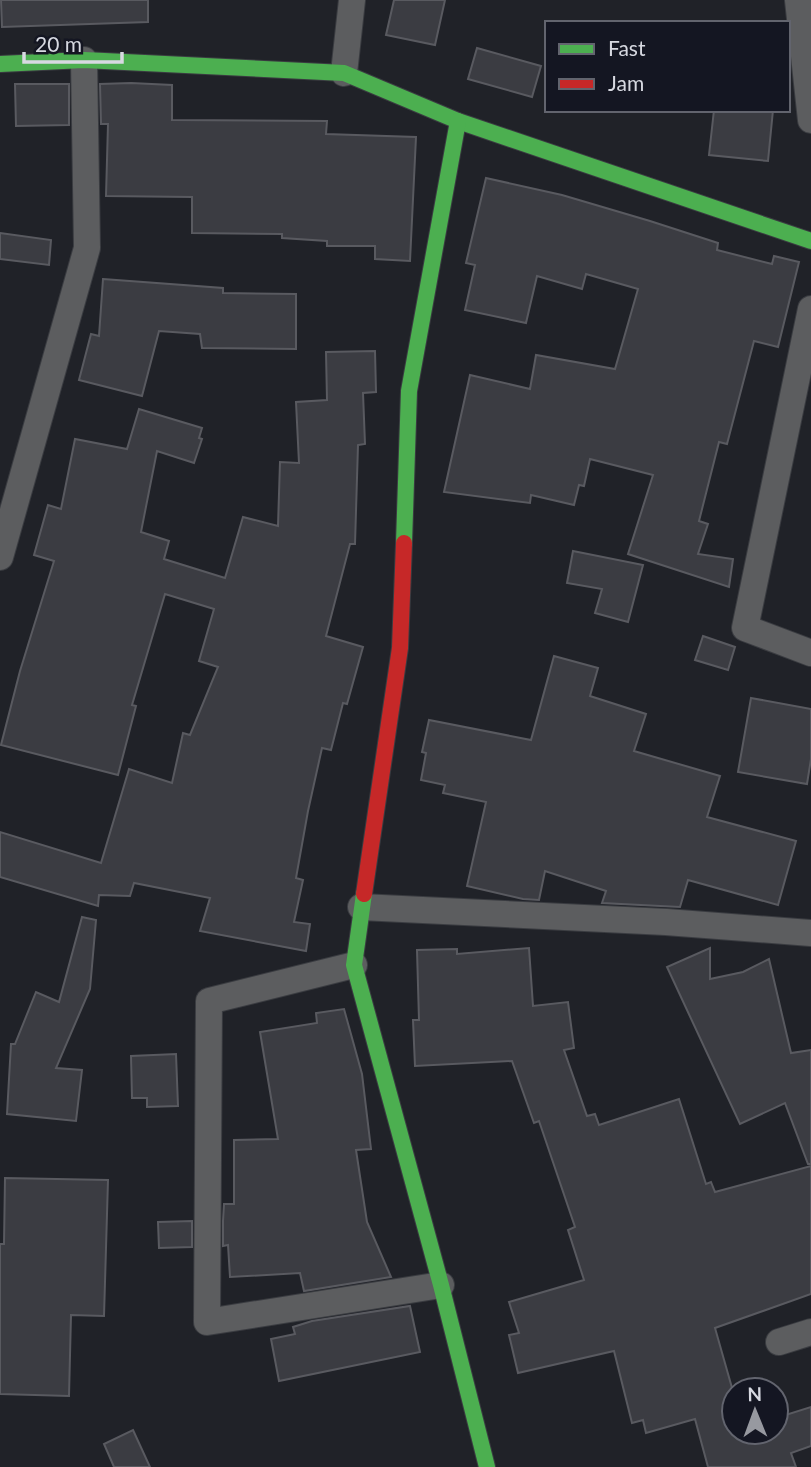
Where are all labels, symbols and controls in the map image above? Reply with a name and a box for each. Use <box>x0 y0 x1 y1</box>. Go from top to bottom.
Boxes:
scale bar <box>24 21 122 65</box>
legend <box>545 21 790 112</box>
text: 20 m <box>35 31 82 56</box>
text: Fast <box>608 35 646 60</box>
text: Jam <box>608 70 644 95</box>
north arrow <box>720 1376 790 1446</box>
text: N <box>747 1382 762 1405</box>

